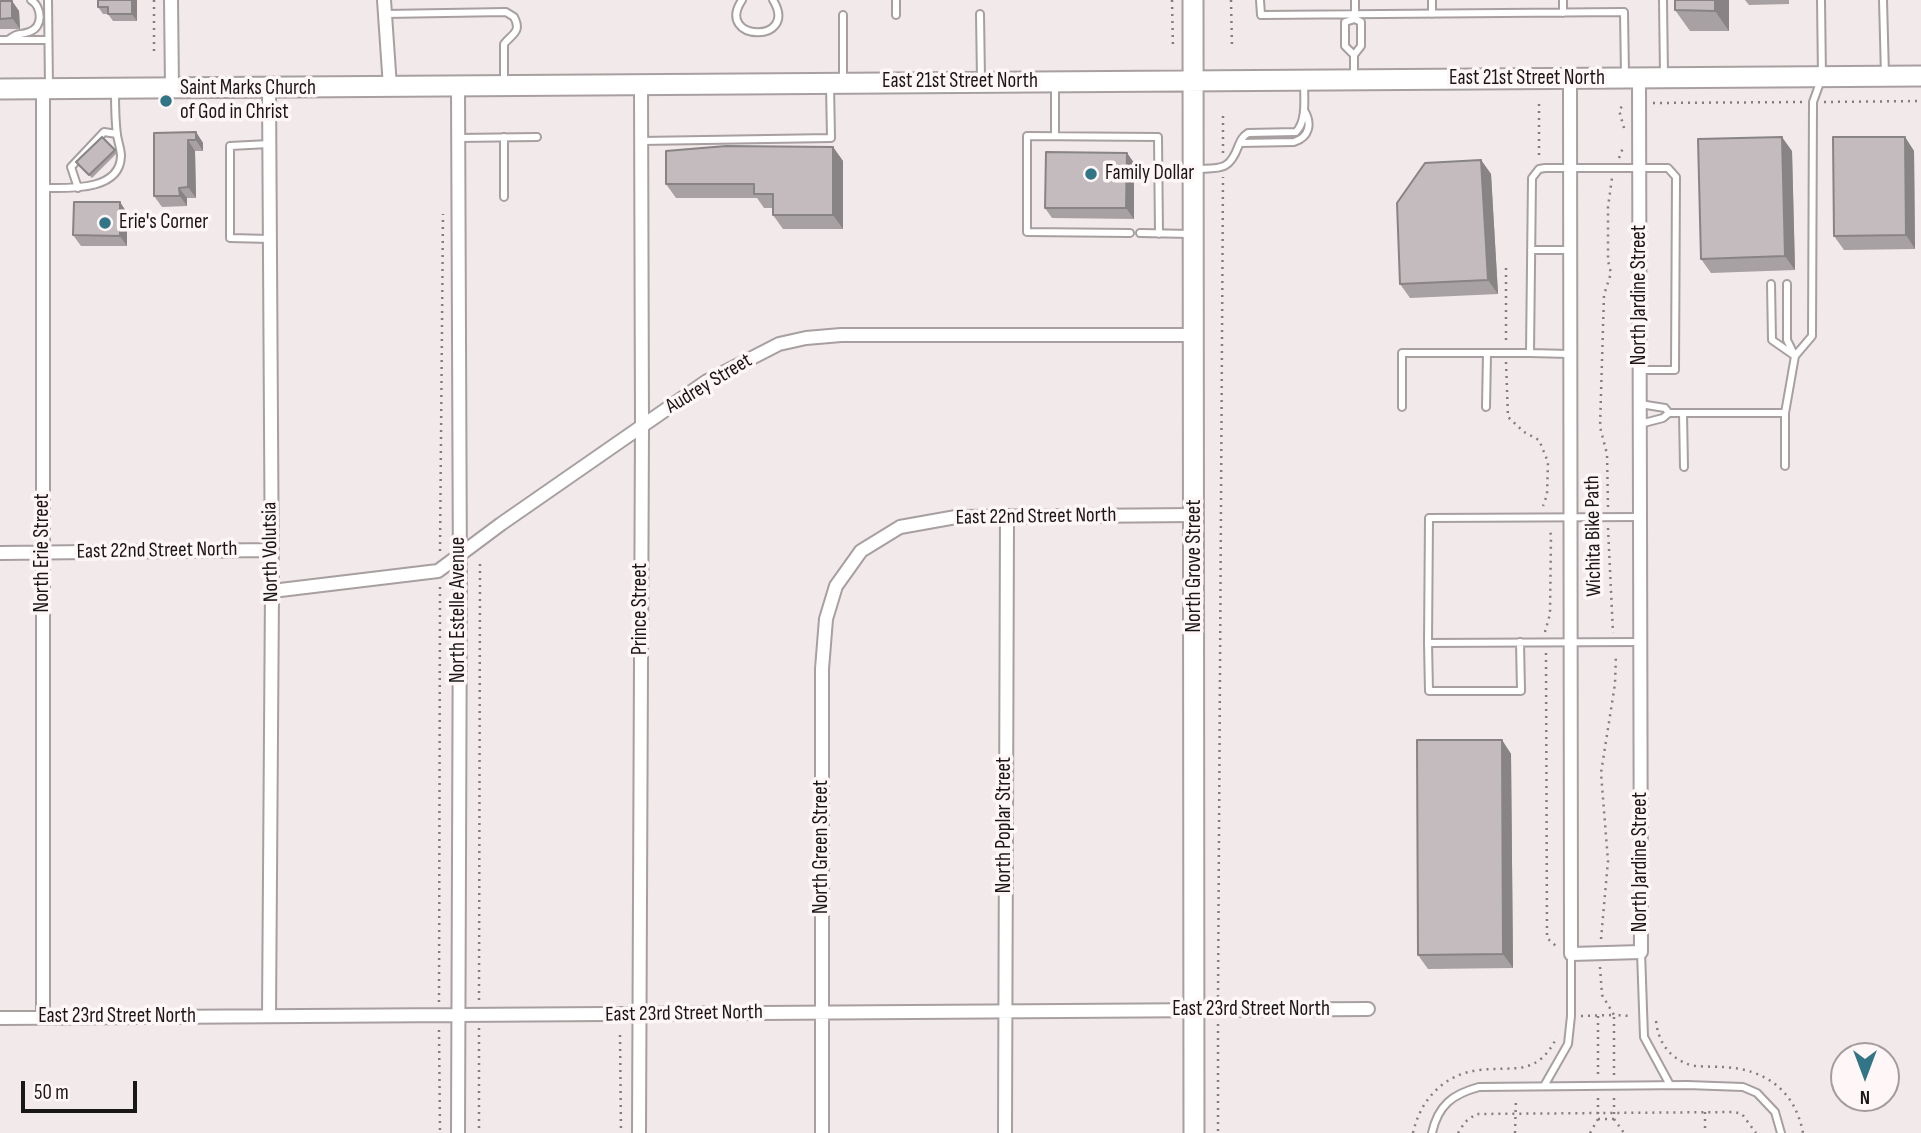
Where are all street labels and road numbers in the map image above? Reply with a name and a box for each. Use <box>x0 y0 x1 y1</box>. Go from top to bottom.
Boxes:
street label: East 21st Street North <box>1449 66 1605 92</box>
street label: East 21st Street North <box>882 69 1038 95</box>
street label: North Jardine Street <box>1627 225 1653 365</box>
street label: Audrey Street <box>661 348 757 420</box>
street label: Wichita Bike Path <box>1580 475 1608 597</box>
street label: North Erie Street <box>30 493 56 613</box>
street label: North Grove Street <box>1182 499 1208 633</box>
street label: North Volutsia <box>258 502 284 602</box>
street label: East 22nd Street North <box>955 503 1117 531</box>
street label: East 22nd Street North <box>76 537 238 565</box>
street label: North Estelle Avenue <box>446 537 472 683</box>
street label: Prince Street <box>628 563 654 655</box>
street label: North Poplar Street <box>992 757 1018 893</box>
street label: North Green Street <box>809 780 835 914</box>
street label: North Jardine Street <box>1628 792 1654 932</box>
street label: East 23rd Street North <box>1172 997 1330 1023</box>
street label: East 23rd Street North <box>605 1000 763 1028</box>
street label: East 23rd Street North <box>38 1004 196 1030</box>

